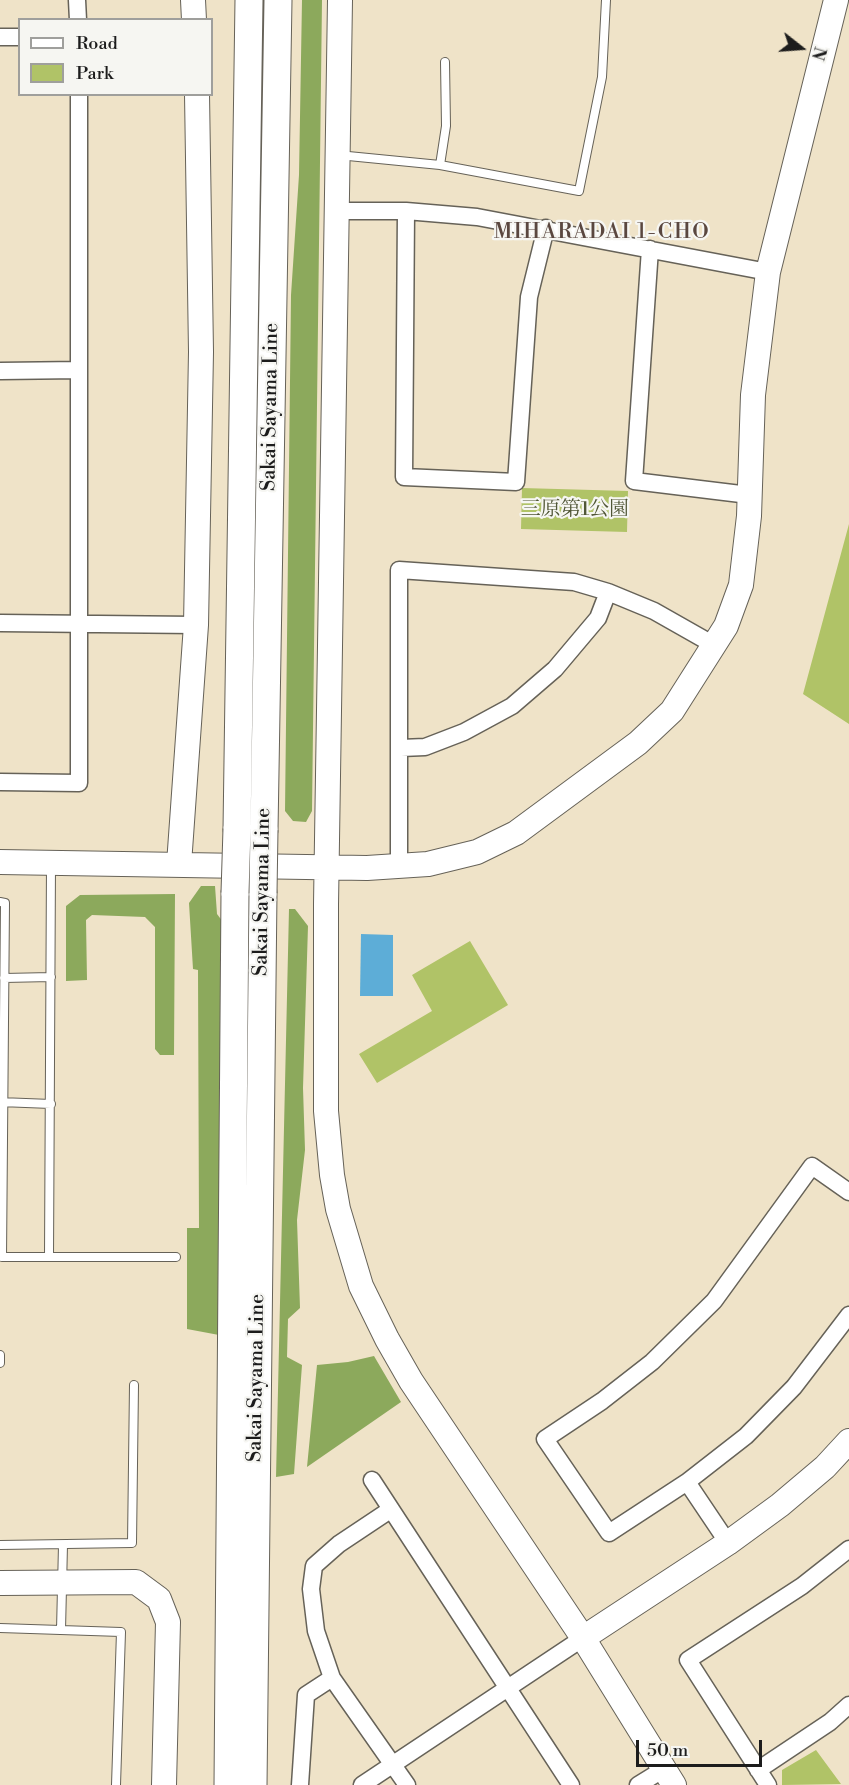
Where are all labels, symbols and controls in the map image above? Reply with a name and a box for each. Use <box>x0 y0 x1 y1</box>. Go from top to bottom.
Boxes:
legend <box>18 18 213 96</box>
north arrow <box>771 18 831 78</box>
text: Road <box>76 32 118 55</box>
text: N <box>807 44 830 62</box>
text: Park <box>76 62 113 85</box>
district label: MIHARADAI 1-CHO <box>494 220 710 246</box>
street label: Sakai Sayama Line <box>258 323 284 491</box>
park label: 三原第1公園 <box>521 498 629 522</box>
street label: Sakai Sayama Line <box>250 808 276 976</box>
street label: Sakai Sayama Line <box>244 1294 270 1462</box>
scale bar <box>639 1728 765 1766</box>
text: 50 m <box>647 1739 688 1762</box>

